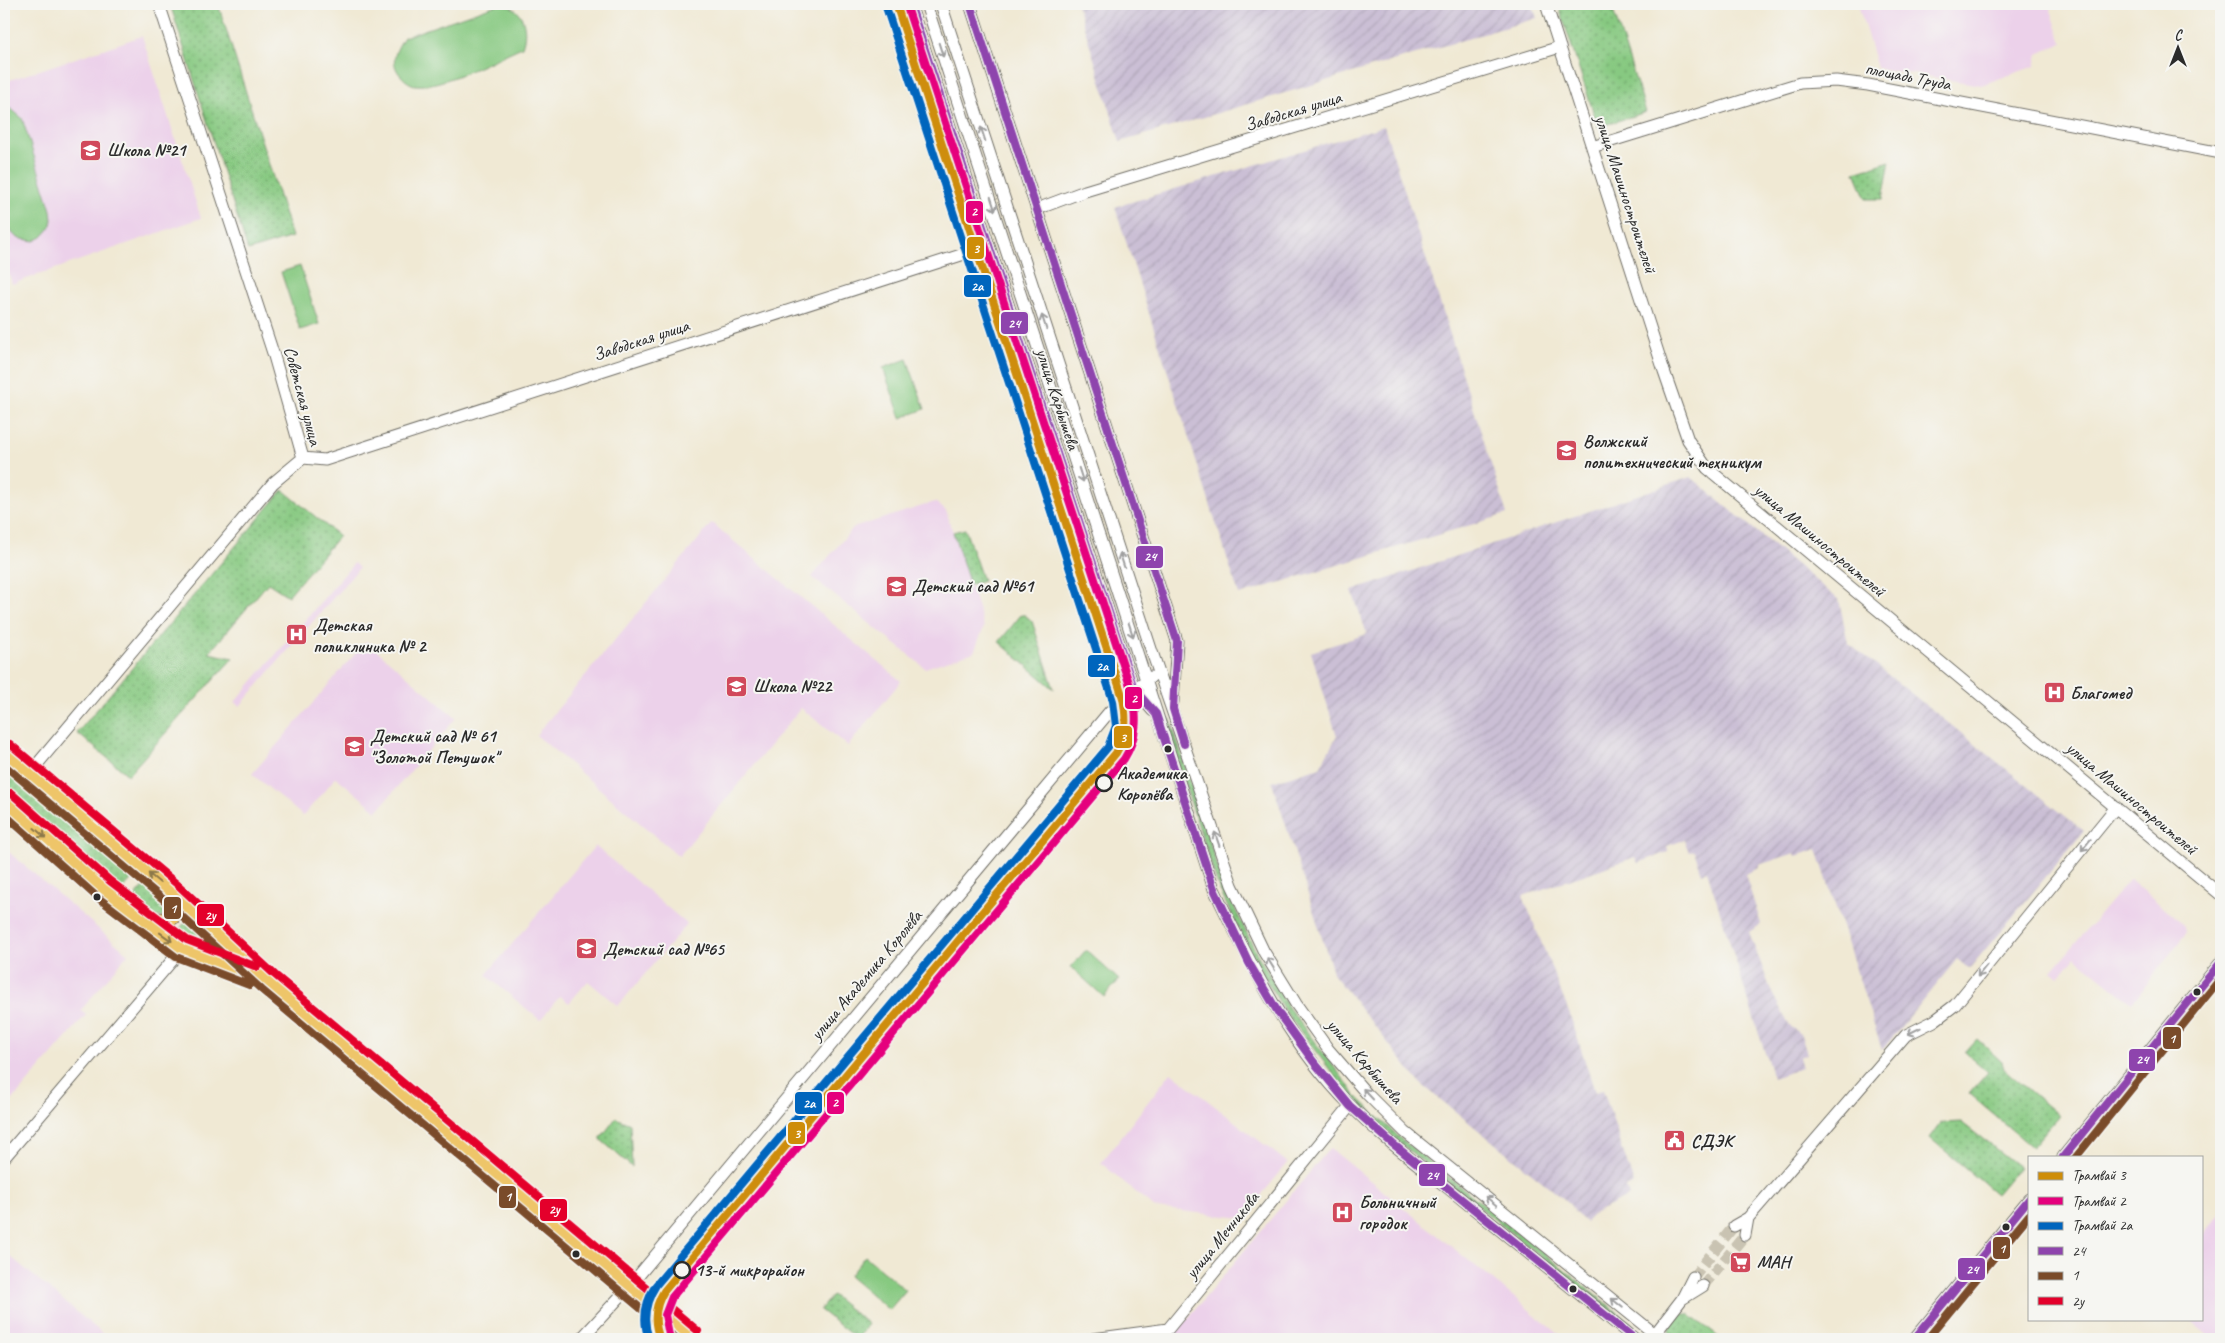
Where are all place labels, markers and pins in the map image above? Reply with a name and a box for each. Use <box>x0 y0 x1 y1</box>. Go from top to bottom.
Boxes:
school or university icon: Школа №21 <box>79 138 103 162</box>
place label: Школа №21 <box>107 139 187 161</box>
place label: Волжский политехнический техникум <box>1583 430 1763 473</box>
school or university icon: Волжский политехнический техникум <box>1555 439 1579 463</box>
school or university icon: Детский сад №61 <box>884 574 908 598</box>
place label: Детский сад №61 <box>912 575 1035 597</box>
place label: Детская поликлиника № 2 <box>313 614 428 657</box>
hospital icon: Детская поликлиника № 2 <box>285 623 309 647</box>
school or university icon: Школа №22 <box>725 674 749 698</box>
place label: Школа №22 <box>753 675 833 697</box>
hospital icon: Благомед <box>2042 681 2066 705</box>
place label: Благомед <box>2070 682 2133 704</box>
place label: Детский сад № 61 "Золотой Петушок" <box>370 725 502 768</box>
school or university icon: Детский сад № 61 "Золотой Петушок" <box>342 734 366 758</box>
unlabelled marker <box>1163 744 1173 754</box>
place label: Академика Королёва <box>1117 762 1189 805</box>
marker: Академика Королёва <box>1095 774 1113 792</box>
unlabelled marker <box>92 892 102 902</box>
school or university icon: Детский сад №65 <box>575 937 599 961</box>
place label: Детский сад №65 <box>603 938 726 960</box>
unlabelled marker <box>2192 987 2202 997</box>
public building icon: СДЭК <box>1663 1129 1687 1153</box>
place label: СДЭК <box>1691 1130 1736 1152</box>
place label: Больничный городок <box>1359 1191 1437 1234</box>
hospital icon: Больничный городок <box>1331 1200 1355 1224</box>
unlabelled marker <box>2001 1222 2011 1232</box>
unlabelled marker <box>571 1249 581 1259</box>
supermarket icon: МАН <box>1729 1250 1753 1274</box>
place label: МАН <box>1757 1251 1793 1273</box>
place label: 13-й микрорайон <box>695 1259 805 1281</box>
marker: 13-й микрорайон <box>673 1261 691 1279</box>
unlabelled marker <box>1568 1284 1578 1294</box>

